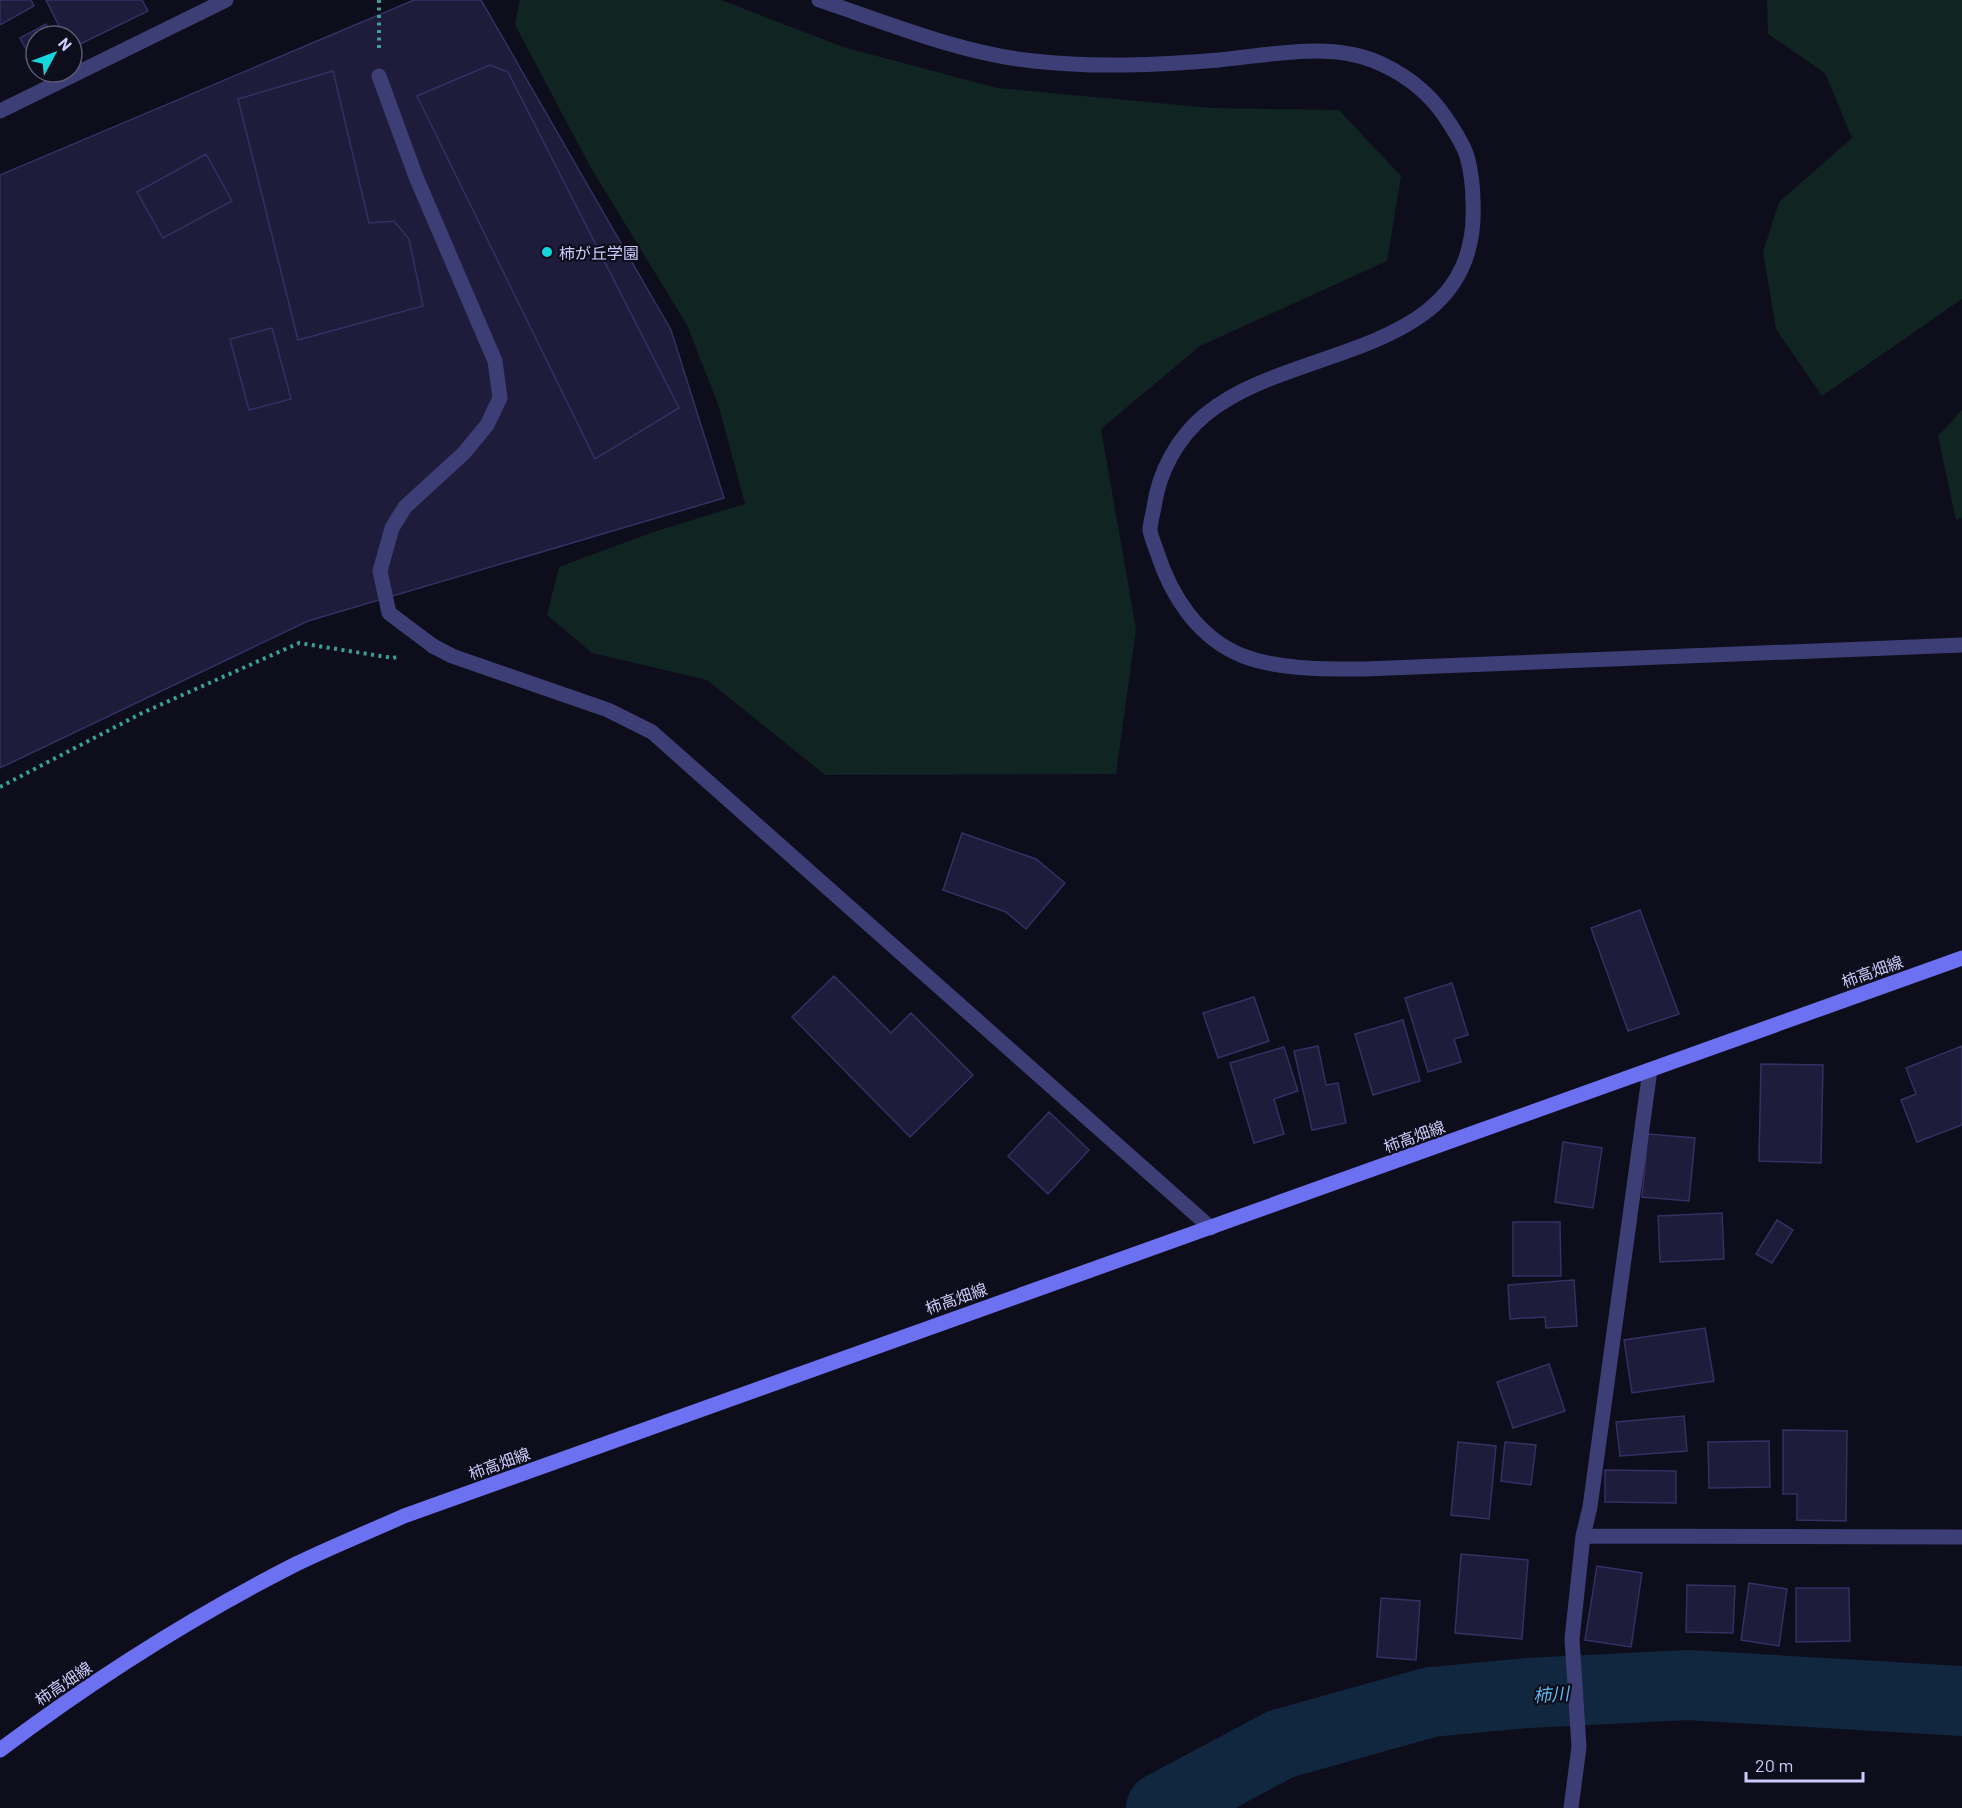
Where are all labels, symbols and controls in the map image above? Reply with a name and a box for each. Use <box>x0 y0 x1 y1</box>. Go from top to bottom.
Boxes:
north arrow <box>24 24 84 84</box>
text: N <box>55 34 76 54</box>
place label: 柿が丘学園 <box>559 243 639 262</box>
marker: 柿が丘学園 <box>540 245 554 259</box>
street label: 柿高畑線 <box>1839 951 1905 991</box>
street label: 柿高畑線 <box>1381 1116 1447 1156</box>
street label: 柿高畑線 <box>923 1279 989 1317</box>
street label: 柿高畑線 <box>466 1443 532 1483</box>
street label: 柿高畑線 <box>31 1657 95 1709</box>
water label: 柿川 <box>1532 1682 1572 1706</box>
scale bar <box>1746 1745 1863 1783</box>
text: 20 m <box>1755 1754 1793 1776</box>

